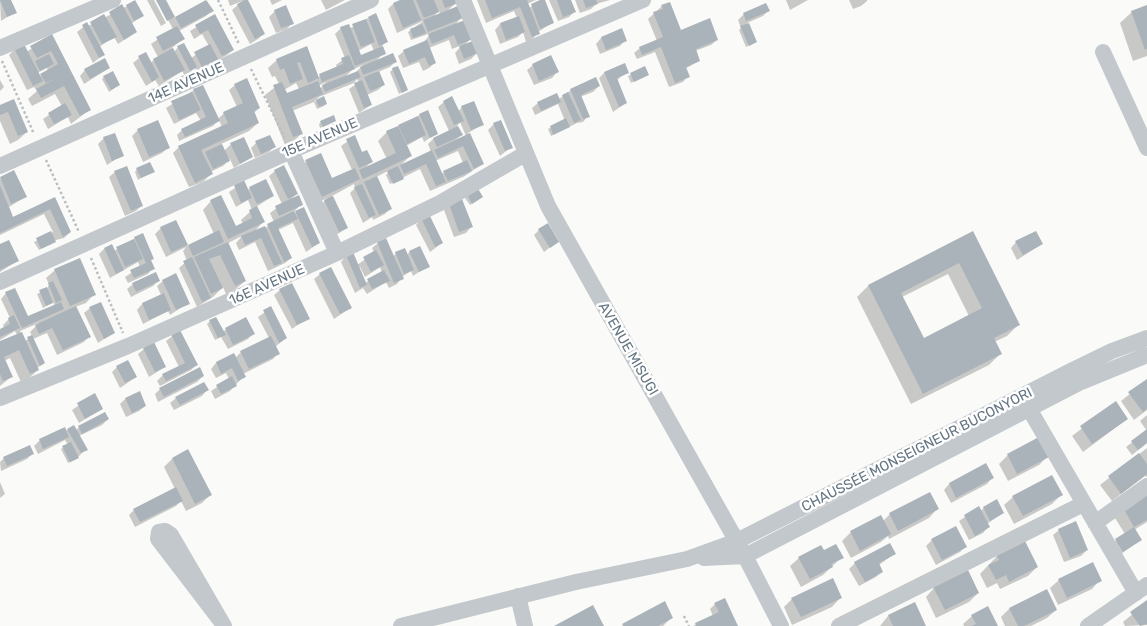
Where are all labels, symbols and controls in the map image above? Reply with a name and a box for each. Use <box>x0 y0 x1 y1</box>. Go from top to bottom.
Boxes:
street label: 14E AVENUE <box>146 59 226 107</box>
street label: 15E AVENUE <box>280 115 360 161</box>
street label: 16E AVENUE <box>227 261 307 309</box>
street label: AVENUE MISUGI <box>595 299 661 399</box>
street label: CHAUSSÉE MONSEIGNEUR BUCONYORI <box>799 384 1035 516</box>

